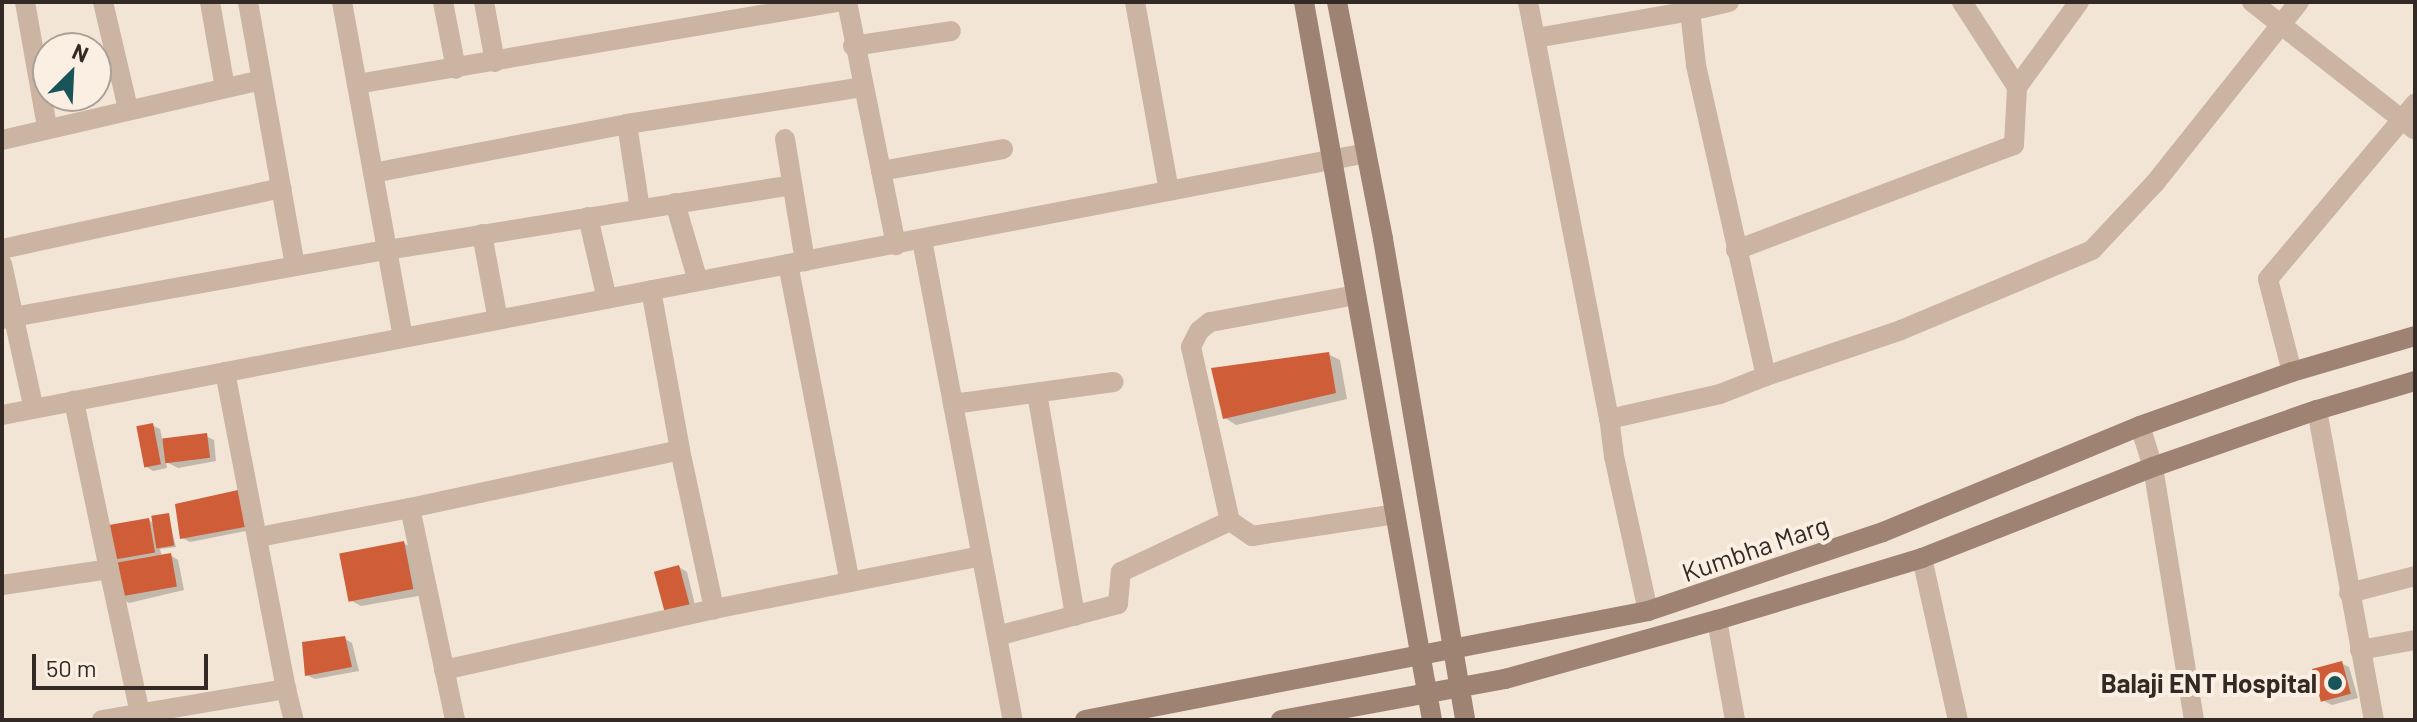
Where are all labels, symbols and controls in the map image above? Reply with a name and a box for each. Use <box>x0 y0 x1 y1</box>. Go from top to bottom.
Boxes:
north arrow <box>32 32 112 112</box>
text: N <box>69 37 93 67</box>
street label: Kumbha Marg <box>1678 508 1832 588</box>
scale bar <box>36 638 212 688</box>
text: 50 m <box>46 653 97 682</box>
place label: Balaji ENT Hospital <box>2101 667 2317 699</box>
marker: Balaji ENT Hospital <box>2324 672 2346 694</box>

